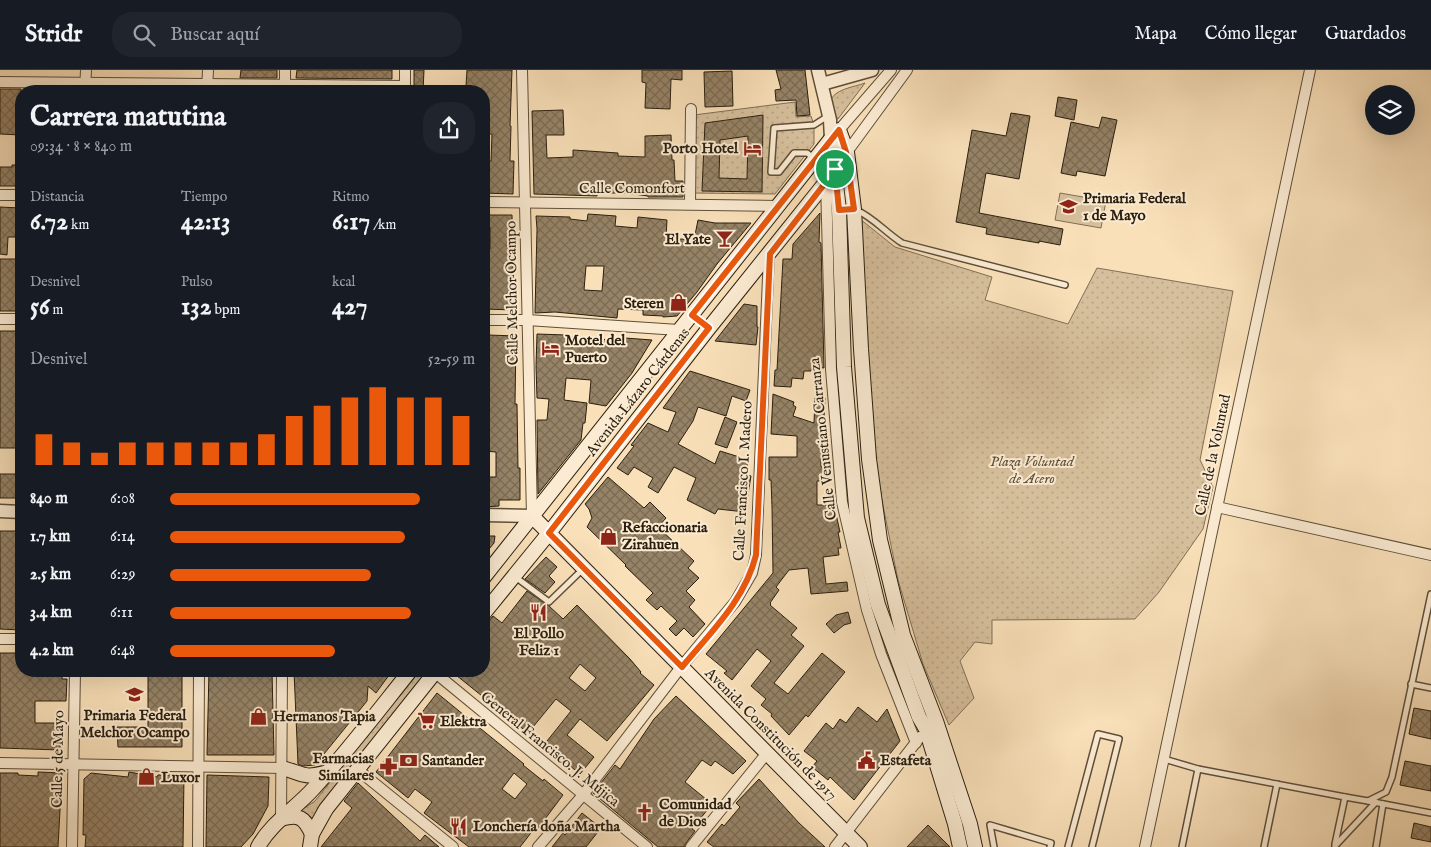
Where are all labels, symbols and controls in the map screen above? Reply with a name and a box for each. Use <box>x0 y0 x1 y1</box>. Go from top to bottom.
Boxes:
search box <box>112 12 462 57</box>
text: Stridr <box>25 19 82 50</box>
icon: search <box>130 21 158 49</box>
text: Buscar aquí <box>170 23 259 47</box>
text: Mapa <box>1134 23 1177 46</box>
text: Cómo llegar <box>1205 23 1297 46</box>
text: Guardados <box>1325 23 1406 46</box>
map controls <box>1365 85 1415 135</box>
button: layers <box>1365 85 1415 135</box>
text: Carrera matutina <box>30 100 226 135</box>
button: share <box>423 102 475 154</box>
text: 09:34 · 8 × 840 m <box>30 137 132 157</box>
hotel icon: Porto Hotel <box>742 138 762 158</box>
place label: Porto Hotel <box>663 139 739 158</box>
pin <box>814 148 856 190</box>
icon: arrive <box>821 155 849 183</box>
street label: Calle Comonfort <box>579 179 685 198</box>
text: Distancia <box>30 188 84 206</box>
text: Tiempo <box>181 188 227 206</box>
text: Ritmo <box>332 188 369 206</box>
place label: Primaria Federal 1 de Mayo <box>1083 189 1187 225</box>
school or university icon: Primaria Federal 1 de Mayo <box>1059 197 1079 217</box>
text: 6.72 <box>30 206 68 238</box>
text: 42:13 <box>181 206 230 238</box>
text: 6:17 <box>332 206 370 238</box>
text: km <box>68 216 89 234</box>
text: /km <box>370 216 396 234</box>
street label: Calle Melchor Ocampo <box>501 220 523 366</box>
bar icon: El Yate <box>715 229 735 249</box>
place label: El Yate <box>665 230 711 249</box>
text: Desnivel <box>30 273 80 291</box>
text: Pulso <box>181 273 213 291</box>
text: kcal <box>332 273 355 291</box>
text: 56 <box>30 291 50 323</box>
text: 132 <box>181 291 211 323</box>
text: 427 <box>332 291 367 323</box>
shop icon: Steren <box>668 293 688 313</box>
place label: Steren <box>624 294 664 313</box>
text: m <box>50 301 63 319</box>
text: bpm <box>211 301 240 319</box>
street label: Avenida Lázaro Cárdenas <box>581 324 694 461</box>
place label: Motel del Puerto <box>565 331 626 367</box>
hotel icon: Motel del Puerto <box>541 339 561 359</box>
text: Desnivel <box>30 350 87 370</box>
text: 52–59 m <box>428 350 475 370</box>
street label: Calle Venustiano Carranza <box>805 356 841 521</box>
street label: Calle de la Voluntad <box>1191 391 1235 518</box>
street label: Calle Francisco I. Madero <box>729 400 757 562</box>
park label: Plaza Voluntad de Acero <box>990 452 1075 488</box>
text: 840 m <box>30 489 68 509</box>
text: 6:08 <box>110 489 135 509</box>
place label: Refaccionaria Zirahuen <box>622 518 708 554</box>
shop icon: Refaccionaria Zirahuen <box>598 526 618 546</box>
text: 1.7 km <box>30 527 70 547</box>
text: 6:14 <box>110 527 135 547</box>
text: 2.5 km <box>30 565 71 585</box>
text: 6:29 <box>110 565 135 585</box>
restaurant icon: El Pollo Feliz 1 <box>529 602 549 622</box>
text: 3.4 km <box>30 603 72 623</box>
text: 6:11 <box>110 603 133 623</box>
place label: El Pollo Feliz 1 <box>514 624 564 660</box>
text: 4.2 km <box>30 641 74 661</box>
text: 6:48 <box>110 641 135 661</box>
street label: Avenida Constitución de 1917 <box>700 663 841 804</box>
school or university icon: Primaria Federal Melchor Ocampo <box>125 684 145 704</box>
street label: General Francisco. J. Mújica <box>477 687 624 811</box>
place label: Primaria Federal Melchor Ocampo <box>80 706 190 742</box>
shop icon: Hermanos Tapia <box>249 706 269 726</box>
place label: Hermanos Tapia <box>273 707 376 726</box>
street label: Calle 5 de Mayo <box>48 710 68 808</box>
supermarket icon: Elektra <box>416 711 436 731</box>
place label: Elektra <box>440 712 487 731</box>
place label: Farmacias Similares <box>312 749 375 785</box>
bank icon: Santander <box>398 750 418 770</box>
public building icon: Estafeta <box>856 750 876 770</box>
place label: Santander <box>422 751 485 770</box>
place label: Estafeta <box>880 751 932 770</box>
pharmacy icon: Farmacias Similares <box>378 757 398 777</box>
shop icon: Luxor <box>137 767 157 787</box>
place label: Luxor <box>161 768 201 787</box>
place label: Comunidad de Dios <box>659 795 732 831</box>
church icon: Comunidad de Dios <box>635 803 655 823</box>
restaurant icon: Lonchería doña Martha <box>449 816 469 836</box>
place label: Lonchería doña Martha <box>473 817 620 836</box>

